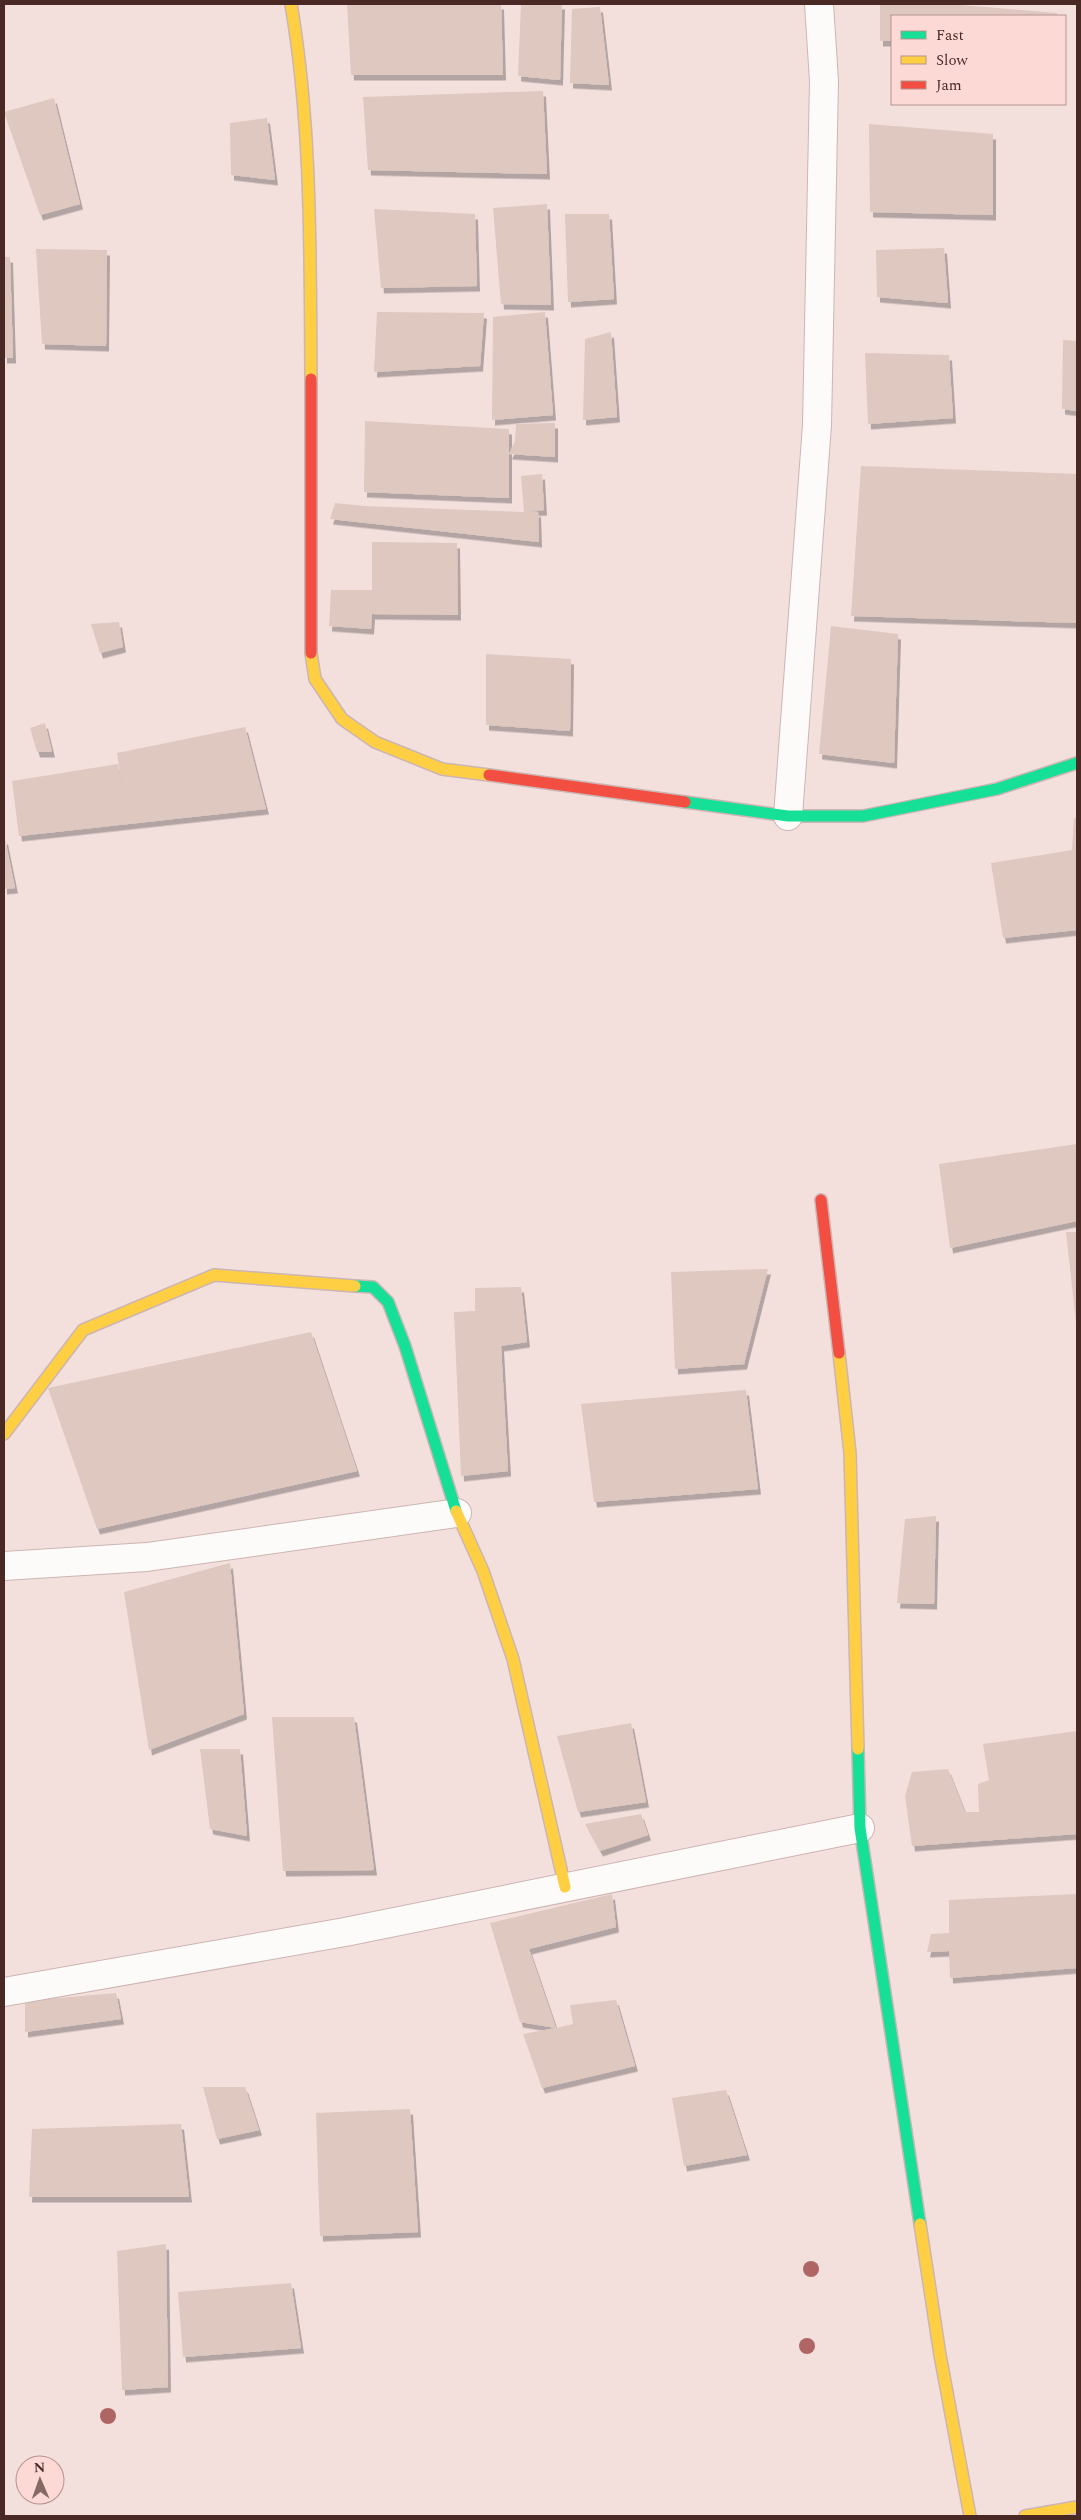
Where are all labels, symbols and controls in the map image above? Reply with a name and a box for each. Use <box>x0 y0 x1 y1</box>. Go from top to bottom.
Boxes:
legend <box>891 15 1066 105</box>
text: Fast <box>936 24 964 47</box>
text: Slow <box>936 49 968 72</box>
text: Jam <box>936 74 962 97</box>
north arrow <box>15 2455 65 2505</box>
text: N <box>33 2457 46 2478</box>

